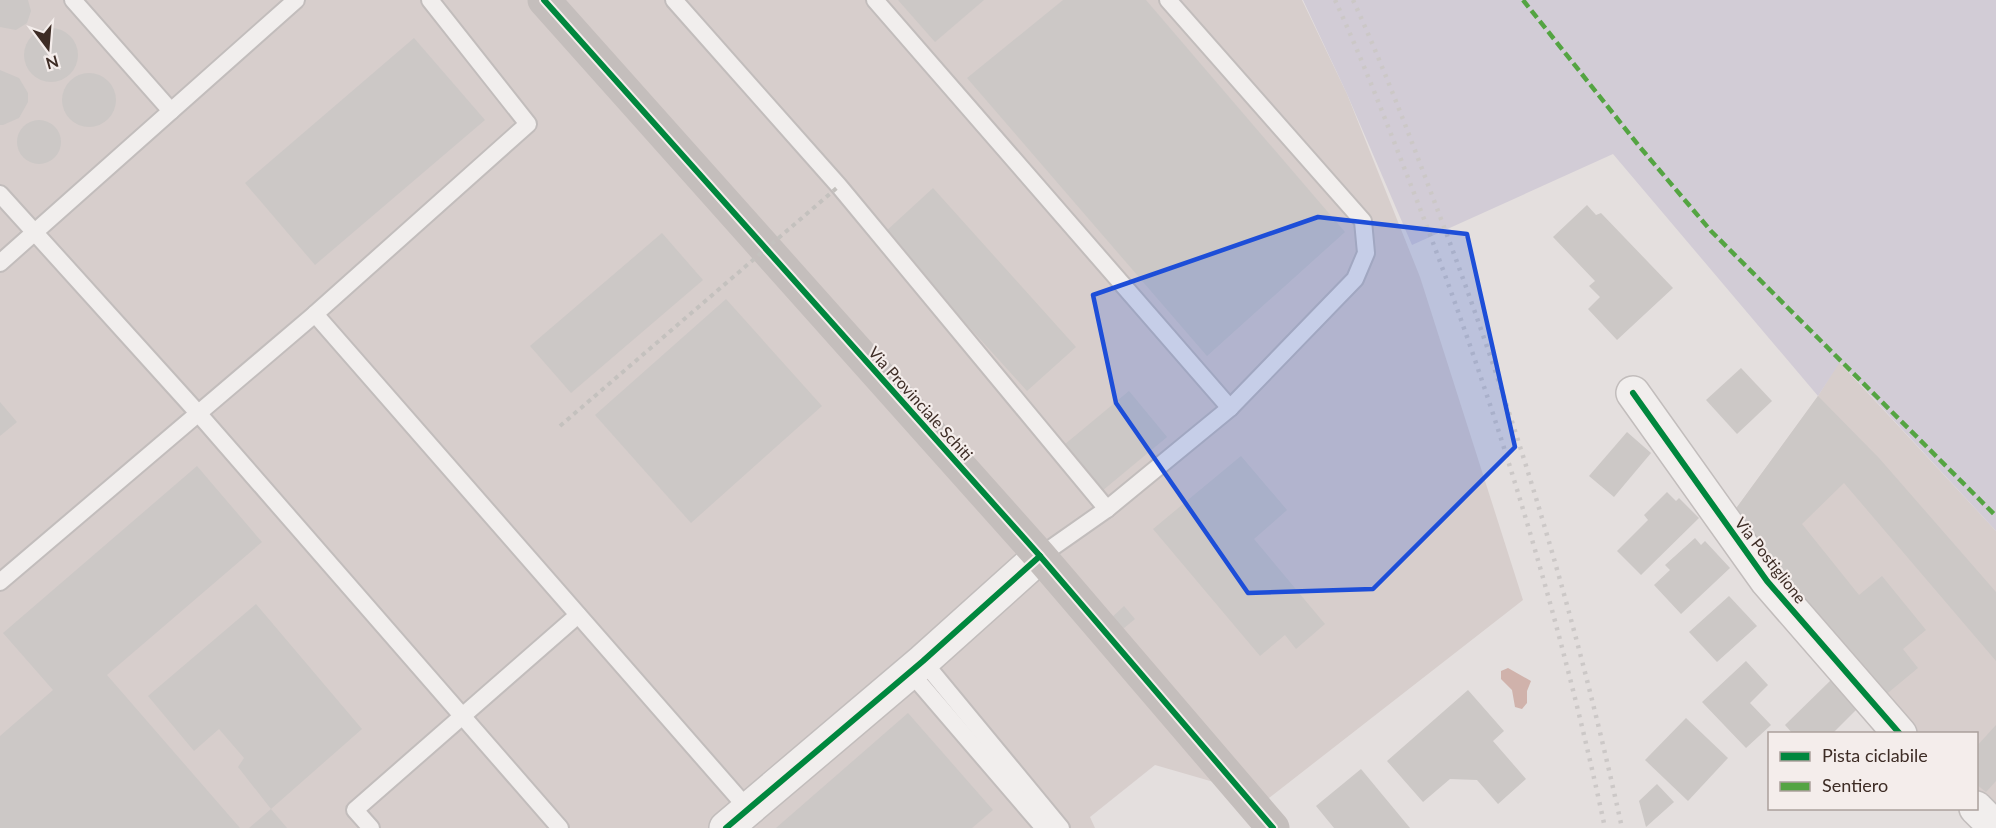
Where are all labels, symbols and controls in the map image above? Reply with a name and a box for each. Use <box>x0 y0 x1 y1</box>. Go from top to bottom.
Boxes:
north arrow <box>18 18 78 78</box>
text: N <box>44 52 61 74</box>
street label: Via Provinciale Schiti <box>865 342 977 464</box>
street label: Via Postiglione <box>1731 513 1811 607</box>
legend <box>1768 732 1978 810</box>
text: Pista ciclabile <box>1822 744 1928 766</box>
text: Sentiero <box>1822 774 1888 796</box>

